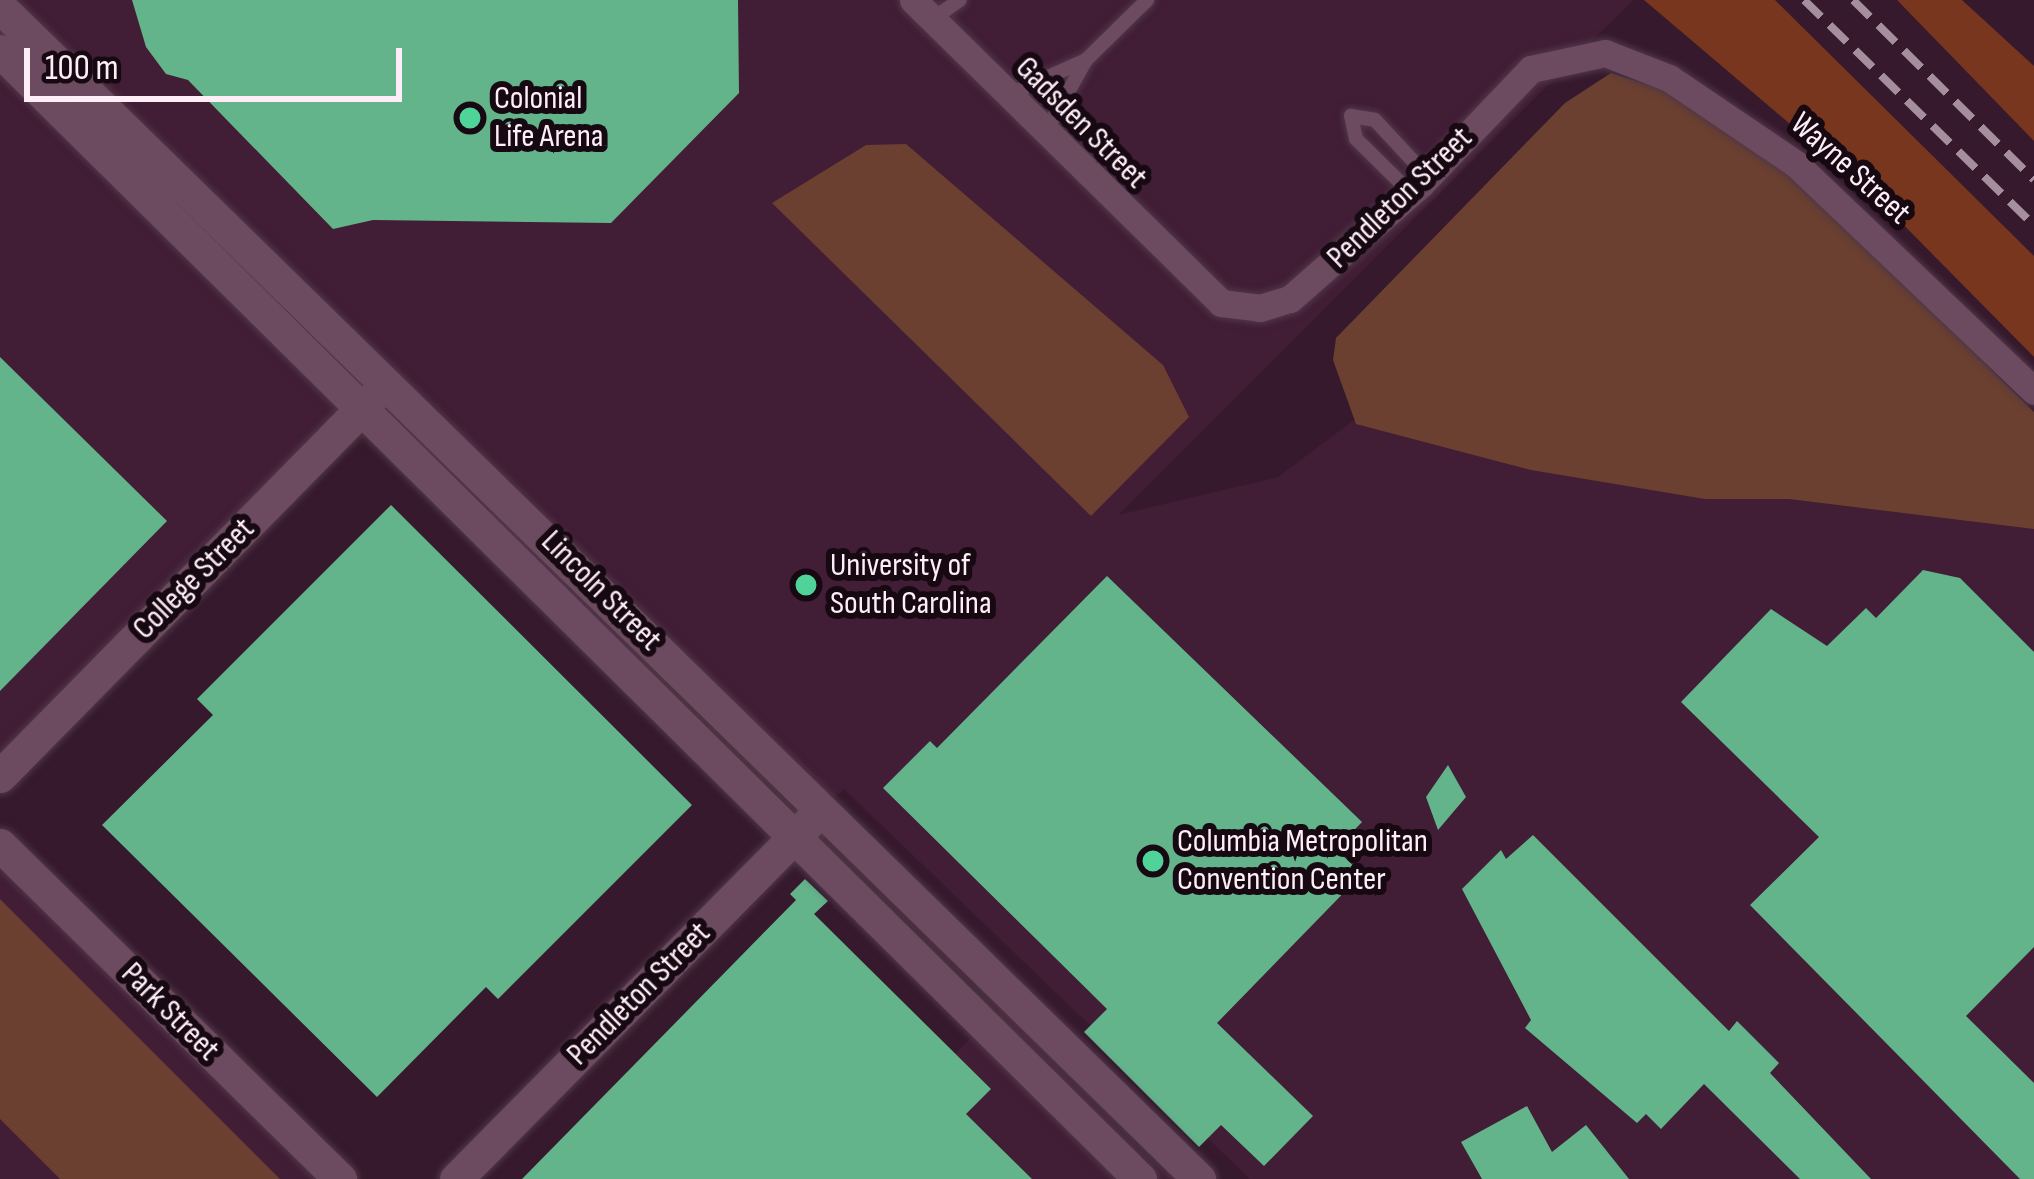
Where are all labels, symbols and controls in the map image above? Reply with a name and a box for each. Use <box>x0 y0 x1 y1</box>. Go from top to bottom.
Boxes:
scale bar <box>30 24 408 98</box>
text: 100 m <box>45 47 119 90</box>
street label: Gadsden Street <box>1007 49 1155 197</box>
place label: Colonial Life Arena <box>494 79 603 157</box>
marker: Colonial Life Arena <box>457 105 483 131</box>
street label: Wayne Street <box>1782 105 1918 233</box>
street label: Pendleton Street <box>1319 119 1481 277</box>
street label: College Street <box>125 510 263 648</box>
street label: Lincoln Street <box>532 522 670 660</box>
place label: University of South Carolina <box>830 546 992 624</box>
marker: University of South Carolina <box>793 572 819 598</box>
place label: Columbia Metropolitan Convention Center <box>1177 822 1428 900</box>
marker: Columbia Metropolitan Convention Center <box>1140 848 1166 874</box>
street label: Pendleton Street <box>559 914 719 1074</box>
street label: Park Street <box>112 954 228 1070</box>

